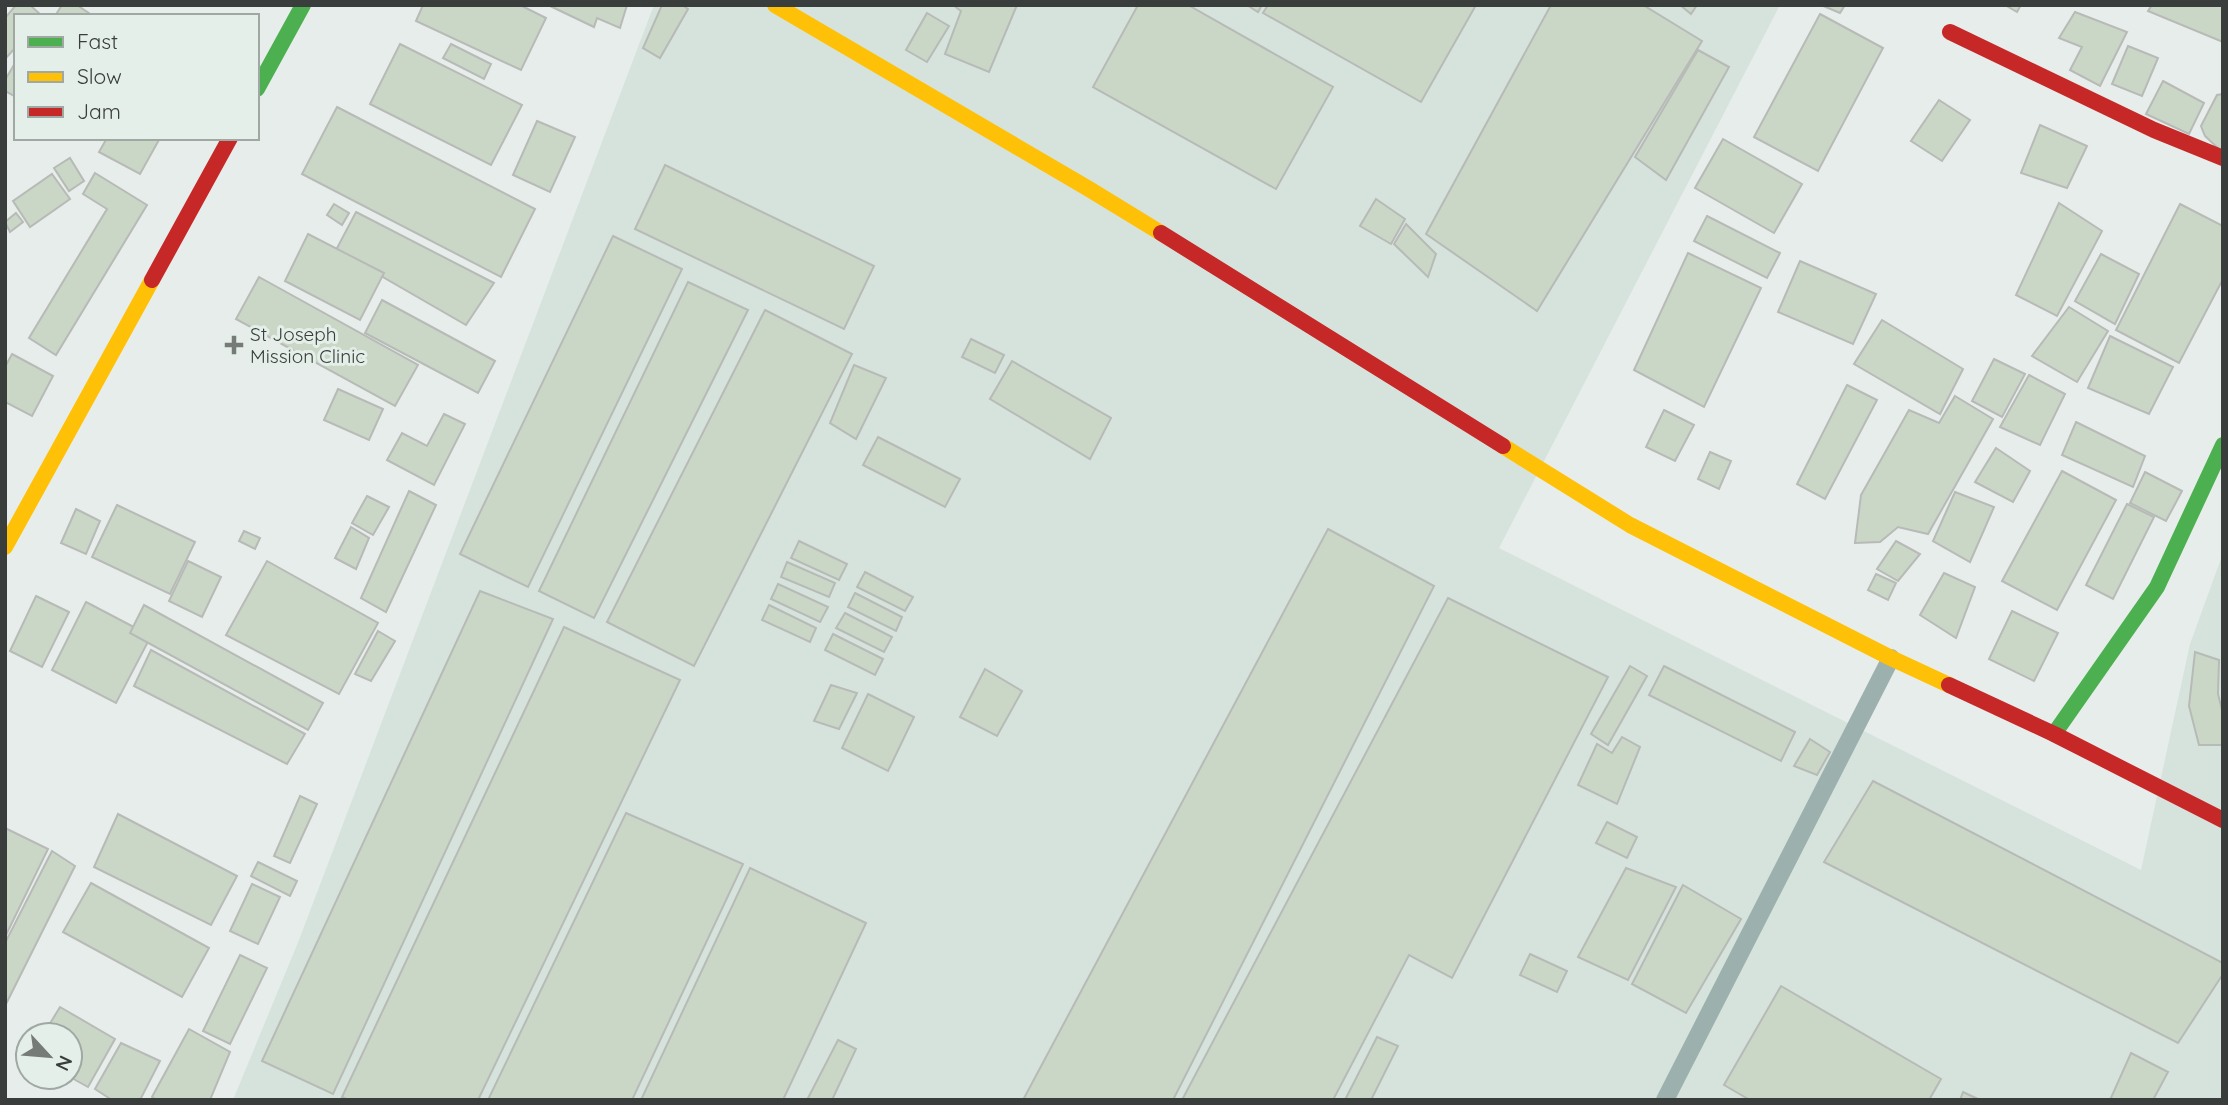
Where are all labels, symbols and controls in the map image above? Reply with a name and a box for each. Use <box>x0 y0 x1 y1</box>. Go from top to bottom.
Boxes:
legend <box>14 14 259 140</box>
text: Fast <box>77 28 118 54</box>
text: Slow <box>77 63 122 89</box>
text: Jam <box>77 98 121 124</box>
place label: St Joseph Mission Clinic <box>250 322 365 368</box>
marker: St Joseph Mission Clinic <box>224 335 244 355</box>
north arrow <box>14 1021 84 1091</box>
text: N <box>50 1052 78 1075</box>

